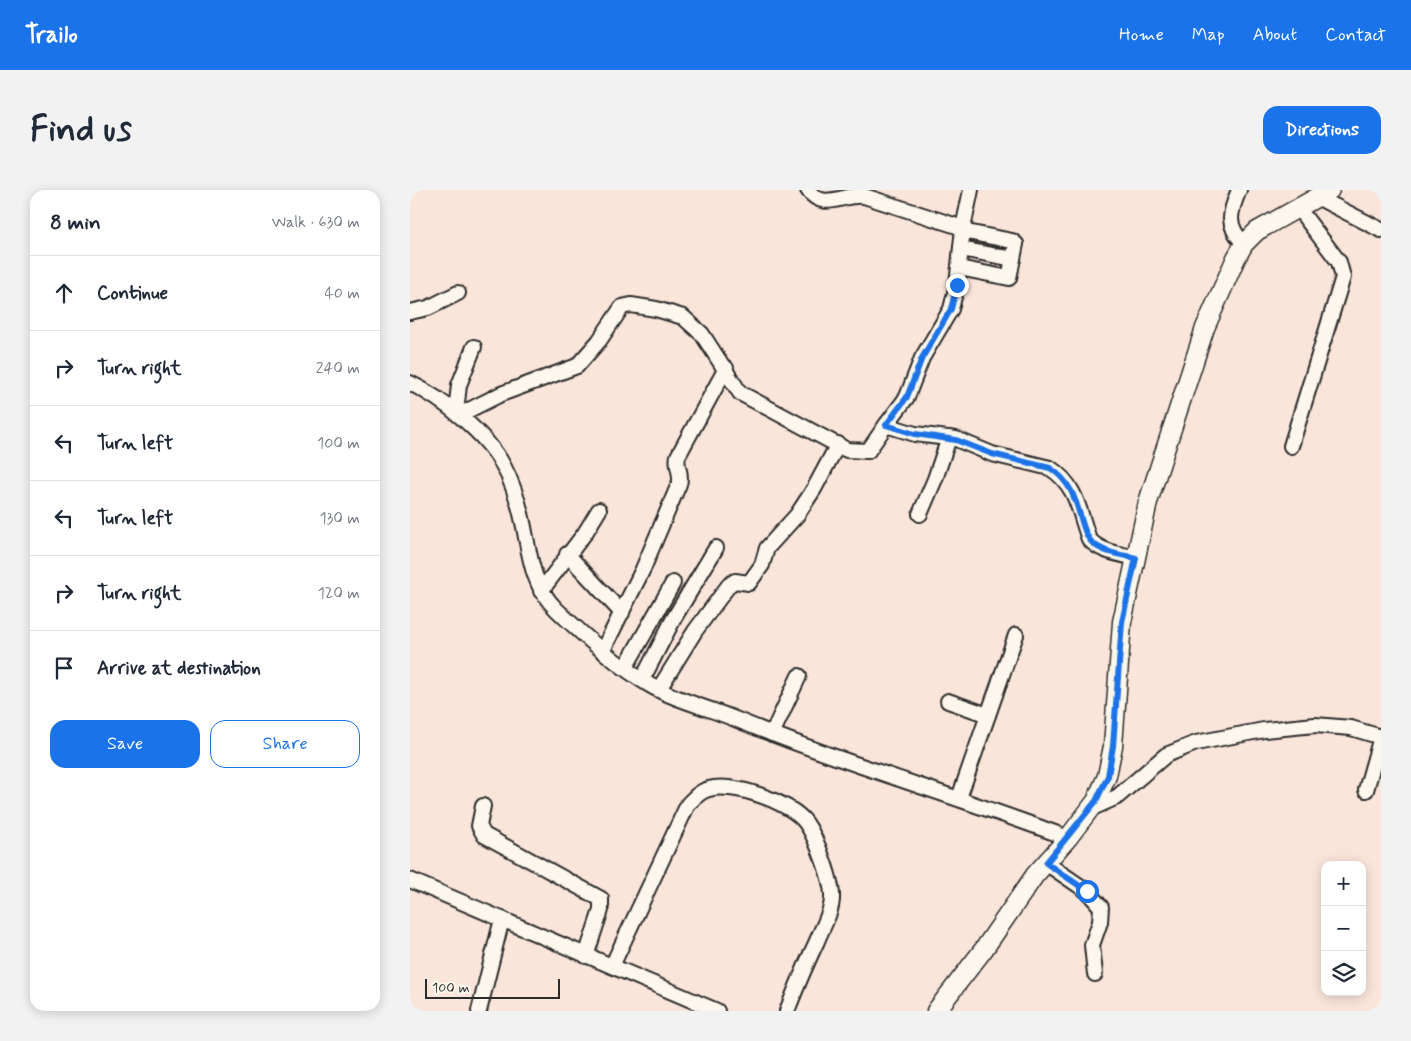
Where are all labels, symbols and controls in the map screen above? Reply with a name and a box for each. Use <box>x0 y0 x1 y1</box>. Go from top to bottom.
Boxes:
text: Trailo <box>25 20 78 51</box>
text: Home <box>1119 23 1164 47</box>
text: Map <box>1192 23 1225 47</box>
text: About <box>1253 23 1297 47</box>
text: Contact <box>1325 23 1386 47</box>
button: Directions <box>1263 106 1381 154</box>
text: Find us <box>30 107 132 153</box>
text: 8 min <box>50 209 101 237</box>
text: Walk · 630 m <box>271 212 360 233</box>
route end <box>946 274 969 297</box>
icon: ahead <box>50 279 78 307</box>
text: Continue <box>97 281 168 306</box>
text: 40 m <box>324 283 360 304</box>
icon: right <box>50 354 78 382</box>
text: Turn right <box>97 356 181 381</box>
text: 240 m <box>316 358 360 379</box>
icon: left <box>50 429 78 457</box>
text: Turn left <box>97 431 173 456</box>
text: 100 m <box>317 433 360 454</box>
icon: left <box>50 504 78 532</box>
text: Turn left <box>97 506 173 531</box>
text: 130 m <box>319 508 360 529</box>
icon: right <box>50 579 78 607</box>
text: Turn right <box>97 581 181 606</box>
text: 120 m <box>318 583 360 604</box>
icon: arrive <box>50 654 78 682</box>
text: Arrive at destination <box>97 656 261 681</box>
button: Save <box>50 720 200 768</box>
button: Share <box>210 720 360 768</box>
map controls <box>1321 861 1366 996</box>
button: + <box>1321 861 1366 906</box>
route start <box>1076 880 1099 903</box>
button: − <box>1321 906 1366 951</box>
button: layers <box>1321 951 1366 996</box>
scale bar <box>425 976 560 999</box>
text: 100 m <box>432 979 470 997</box>

